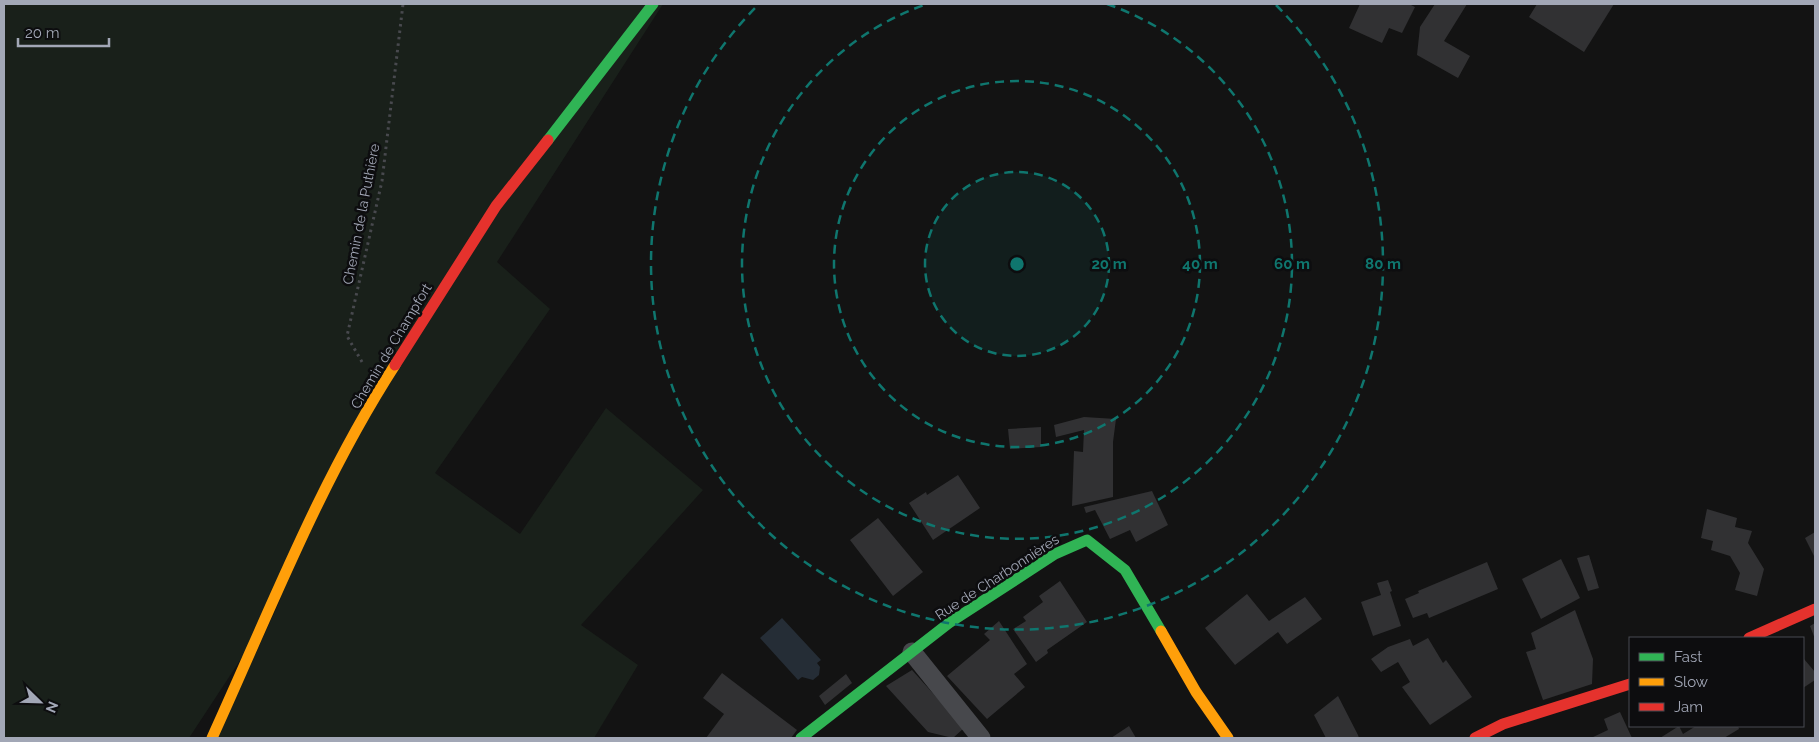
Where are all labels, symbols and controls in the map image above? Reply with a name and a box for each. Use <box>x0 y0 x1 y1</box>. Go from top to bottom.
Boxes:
scale bar <box>18 15 109 47</box>
text: 20 m <box>25 24 60 42</box>
street label: Chemin de la Puthière <box>339 142 383 286</box>
centre of rings <box>1008 255 1026 273</box>
text: 20 m <box>1091 255 1127 273</box>
text: 40 m <box>1182 255 1218 273</box>
text: 60 m <box>1274 255 1310 273</box>
text: 80 m <box>1365 255 1401 273</box>
street label: Chemin de Champfort <box>347 280 435 412</box>
street label: Rue de Charbonnières <box>932 531 1062 623</box>
legend <box>1629 637 1804 727</box>
text: Fast <box>1674 648 1702 666</box>
text: Slow <box>1674 673 1708 691</box>
north arrow <box>15 677 65 727</box>
text: Jam <box>1674 698 1703 716</box>
text: N <box>43 699 61 715</box>

